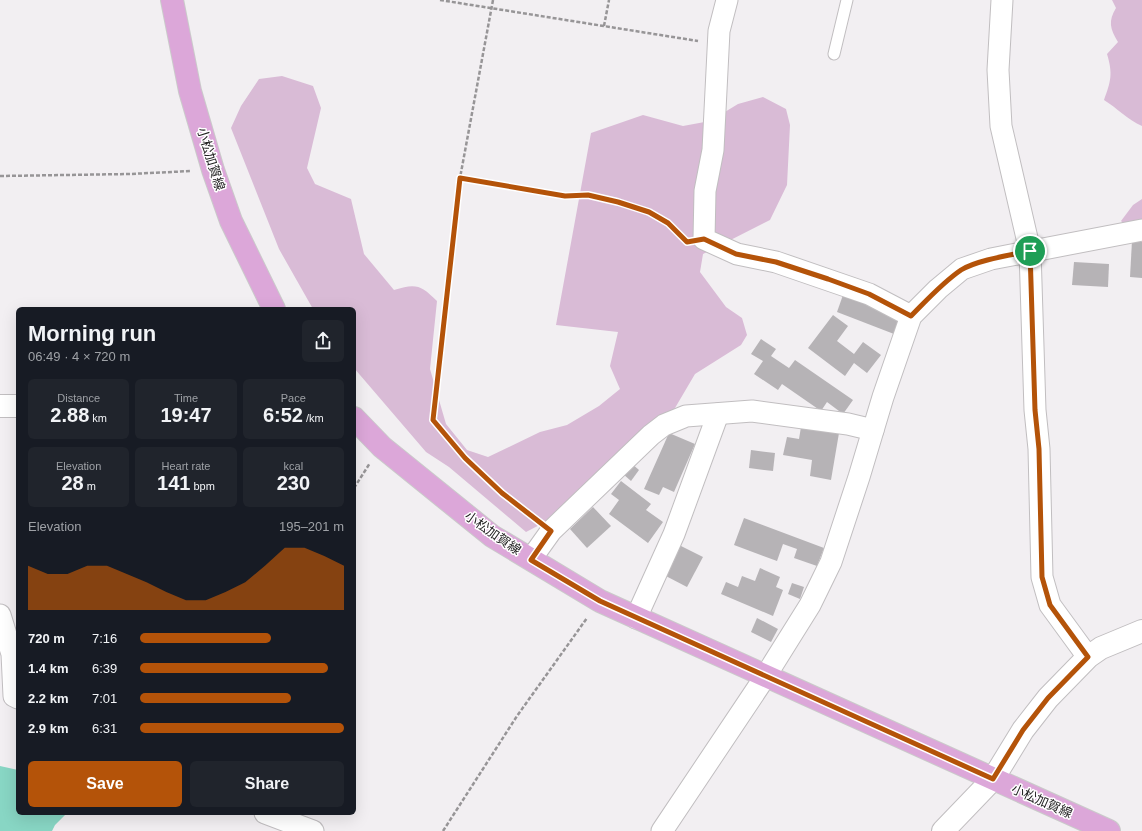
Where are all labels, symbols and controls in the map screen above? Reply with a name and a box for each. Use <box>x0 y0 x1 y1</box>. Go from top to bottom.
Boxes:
street label: 小松加賀線 <box>194 126 228 192</box>
pin <box>1013 234 1047 268</box>
icon: arrive <box>1019 240 1041 262</box>
button: share <box>302 320 344 362</box>
text: Morning run <box>28 321 156 346</box>
text: 06:49 · 4 × 720 m <box>28 349 130 364</box>
text: Distance <box>57 392 100 404</box>
text: Time <box>174 392 198 404</box>
text: Pace <box>281 392 306 404</box>
text: 2.88 <box>50 404 89 426</box>
text: 19:47 <box>160 404 212 426</box>
text: 6:52 <box>263 404 303 426</box>
text: km <box>89 412 107 424</box>
text: /km <box>303 412 324 424</box>
text: Elevation <box>56 460 101 472</box>
text: Heart rate <box>162 460 210 472</box>
text: kcal <box>284 460 303 472</box>
text: 28 <box>61 472 84 494</box>
text: 141 <box>157 472 190 494</box>
text: 230 <box>277 472 310 494</box>
text: m <box>84 480 96 492</box>
text: bpm <box>190 480 215 492</box>
street label: 小松加賀線 <box>462 508 524 558</box>
text: Elevation <box>28 519 81 534</box>
text: 195–201 m <box>279 519 344 534</box>
text: 720 m <box>28 631 65 646</box>
text: 7:16 <box>92 631 117 646</box>
text: 1.4 km <box>28 661 68 676</box>
text: 6:39 <box>92 661 117 676</box>
text: 2.2 km <box>28 691 68 706</box>
text: 7:01 <box>92 691 117 706</box>
text: 2.9 km <box>28 721 68 736</box>
text: 6:31 <box>92 721 117 736</box>
button: Save <box>28 761 182 807</box>
button: Share <box>190 761 344 807</box>
street label: 小松加賀線 <box>1009 781 1075 821</box>

